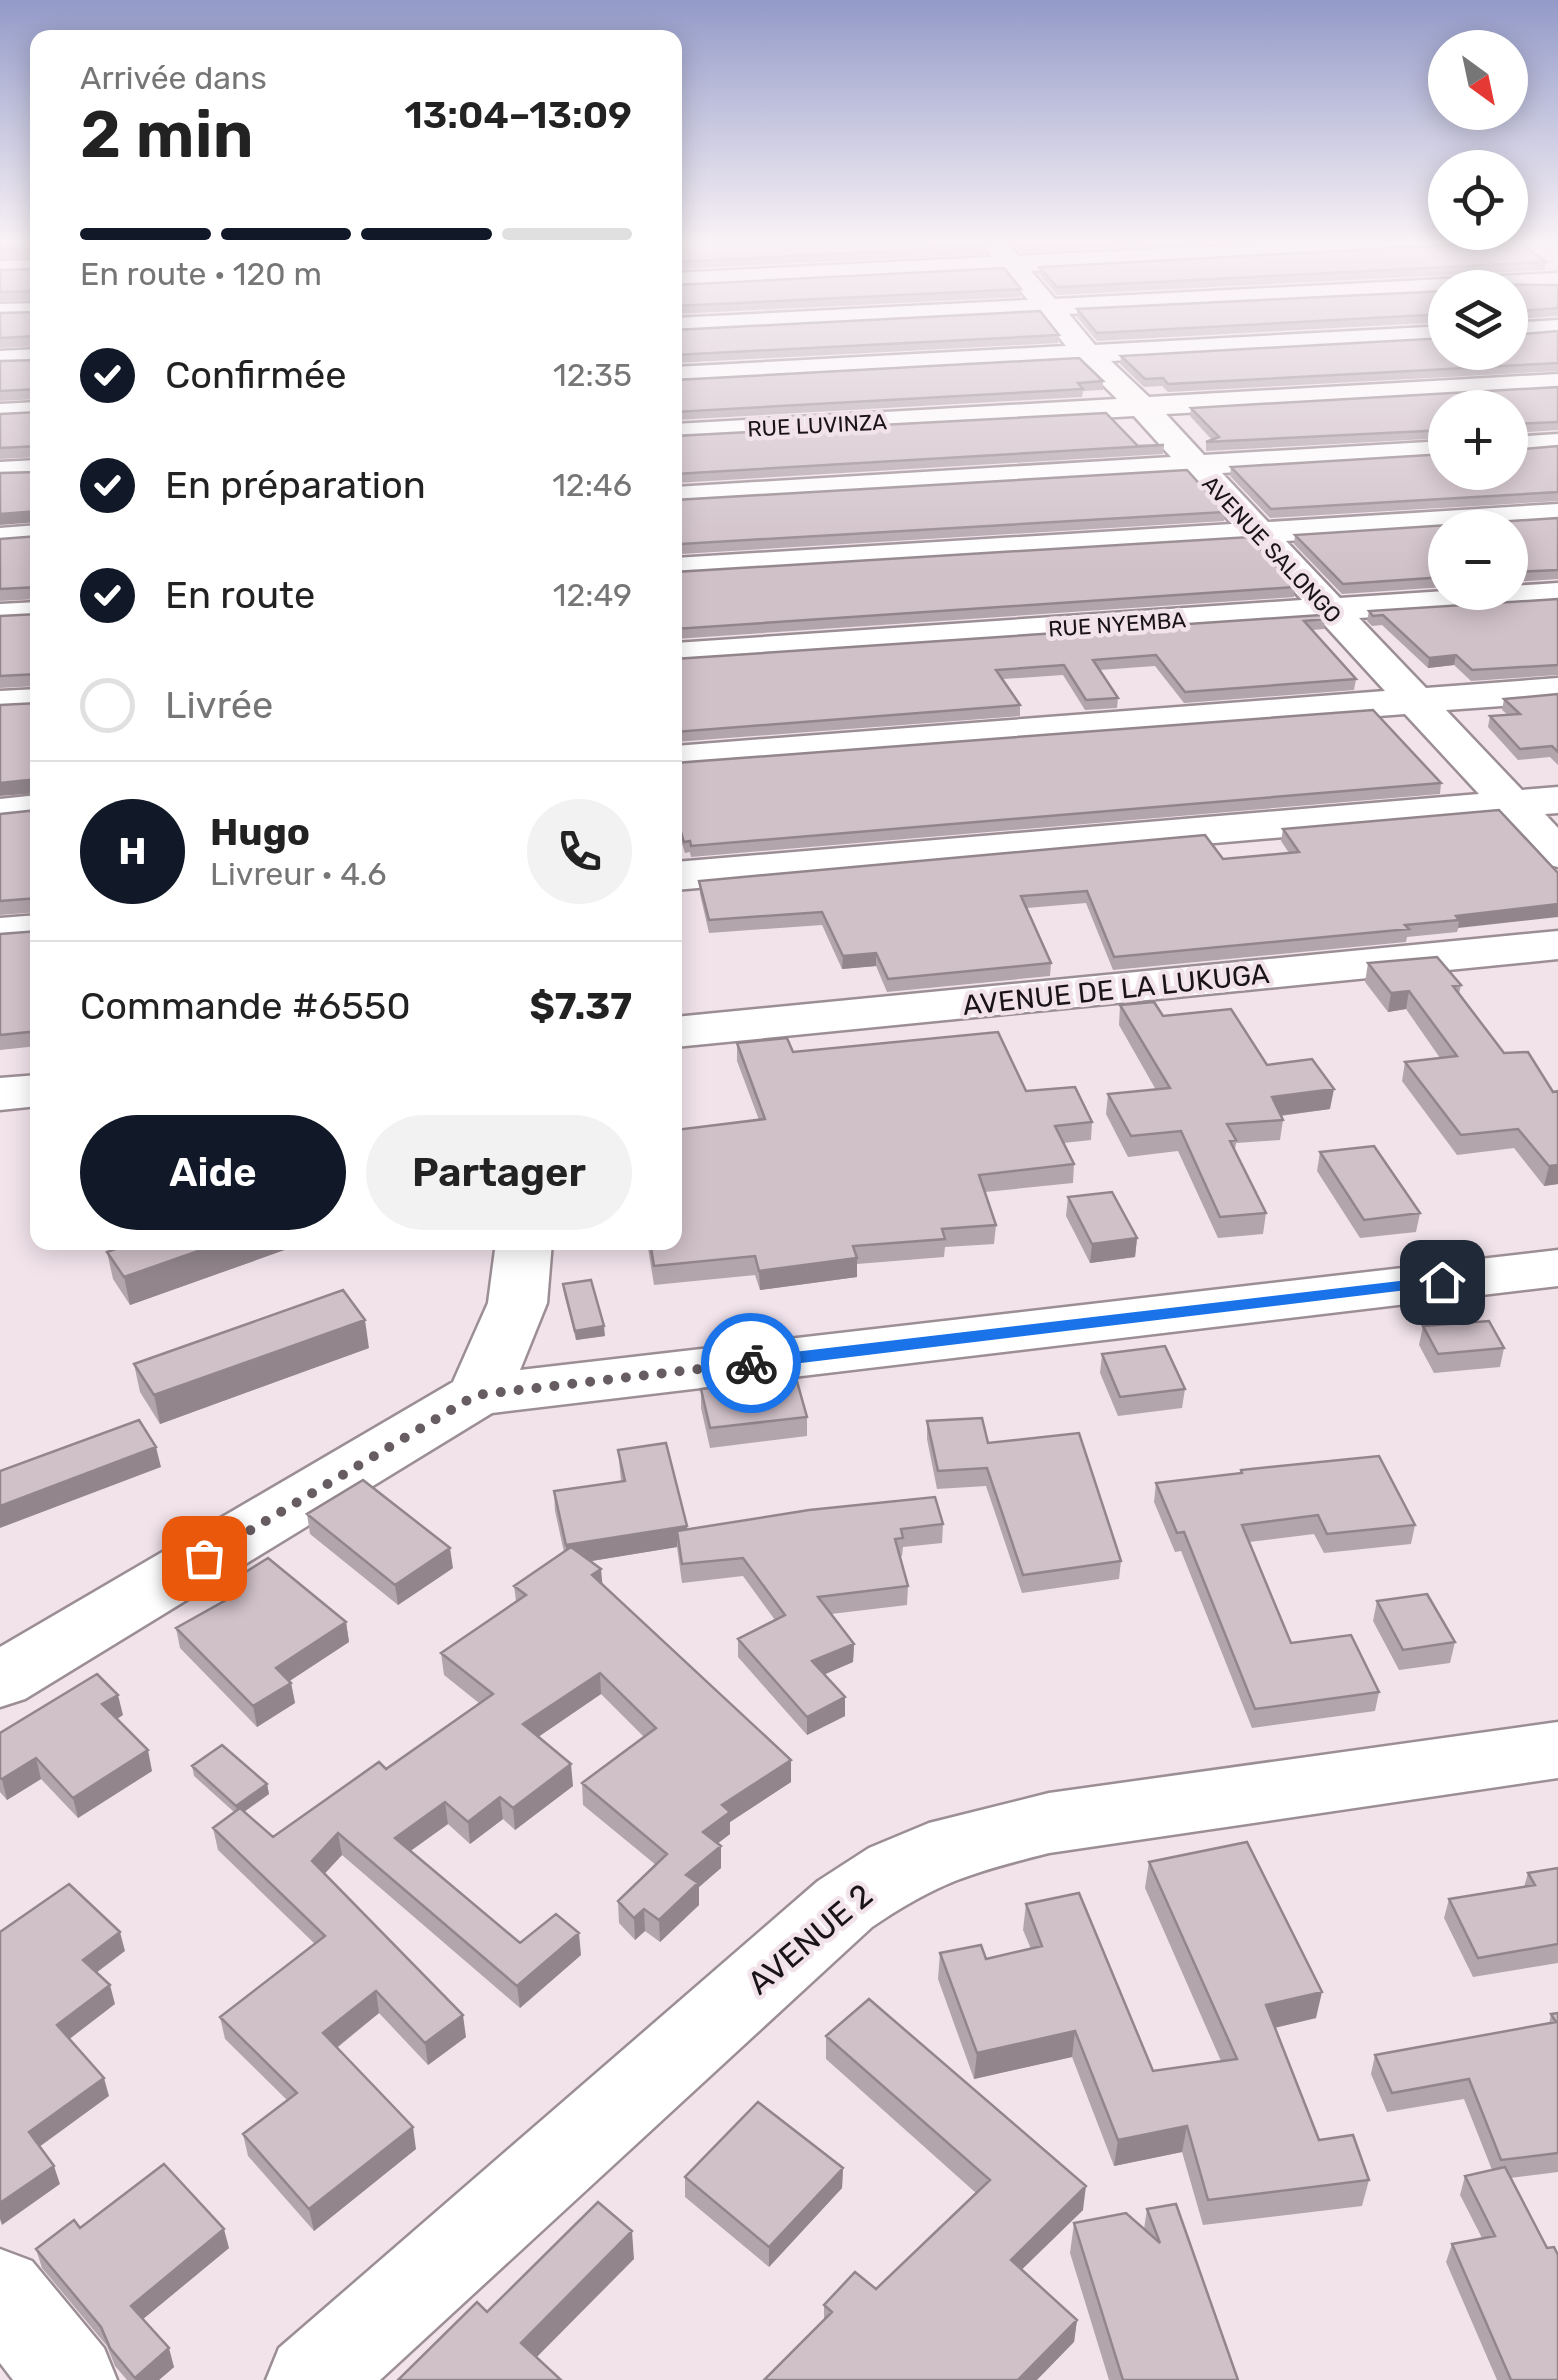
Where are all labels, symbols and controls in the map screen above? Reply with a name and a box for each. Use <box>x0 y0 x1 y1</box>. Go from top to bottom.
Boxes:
north arrow <box>1428 30 1528 130</box>
map controls <box>1428 30 1528 610</box>
text: Arrivée dans <box>80 59 267 97</box>
text: 13:04–13:09 <box>405 92 632 138</box>
text: 2 min <box>80 96 254 173</box>
button: locate <box>1428 150 1528 250</box>
text: En route · 120 m <box>80 255 322 293</box>
button: layers <box>1428 270 1528 370</box>
icon: check <box>80 348 135 403</box>
text: Confirmée <box>165 352 347 398</box>
text: 12:35 <box>553 356 632 394</box>
button: + <box>1428 390 1528 490</box>
street label: RUE LUVINZA <box>747 408 888 443</box>
icon: check <box>80 458 135 513</box>
text: En préparation <box>165 462 426 508</box>
text: 12:46 <box>552 466 632 504</box>
street label: AVENUE SALONGO <box>1197 470 1347 628</box>
button: − <box>1428 510 1528 610</box>
icon: check <box>80 568 135 623</box>
text: En route <box>165 572 315 618</box>
text: 12:49 <box>553 576 632 614</box>
street label: RUE NYEMBA <box>1047 606 1187 643</box>
text: Livrée <box>165 682 273 728</box>
button: phone <box>527 799 632 904</box>
text: Hugo <box>210 809 310 855</box>
text: H <box>118 828 147 874</box>
text: Livreur · 4.6 <box>210 855 387 893</box>
street label: AVENUE DE LA LUKUGA <box>961 957 1271 1022</box>
text: Commande #6550 <box>80 983 411 1029</box>
text: $7.37 <box>529 983 632 1029</box>
button: Aide <box>80 1115 346 1230</box>
button: Partager <box>366 1115 632 1230</box>
pin <box>1400 1240 1485 1325</box>
icon: home <box>1415 1255 1470 1310</box>
courier <box>701 1313 801 1413</box>
icon: bike <box>724 1336 779 1391</box>
pin <box>162 1516 247 1601</box>
icon: bag <box>177 1531 232 1586</box>
street label: AVENUE 2 <box>740 1876 880 2002</box>

